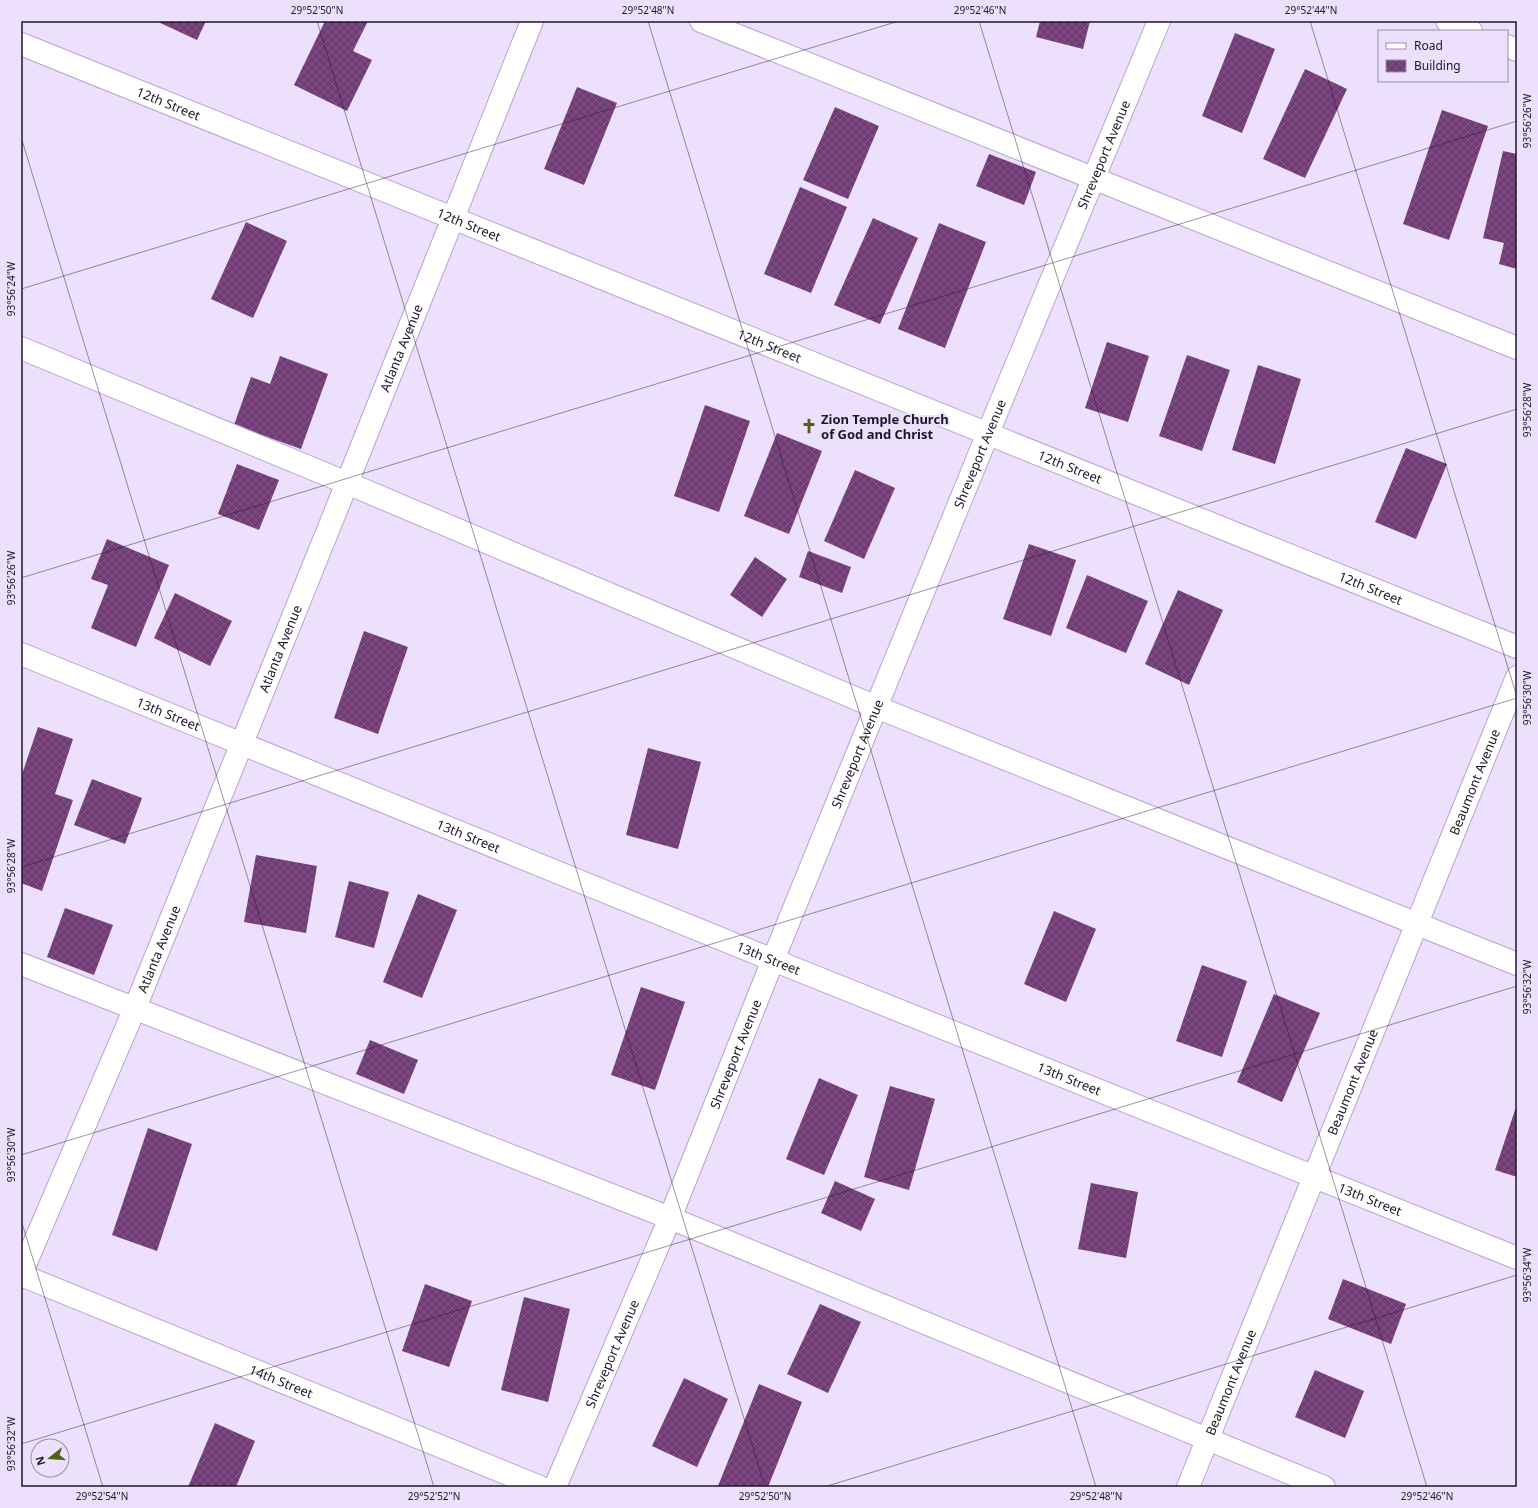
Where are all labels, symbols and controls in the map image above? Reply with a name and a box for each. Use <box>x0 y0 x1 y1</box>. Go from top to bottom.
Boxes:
text: 29°52'50"N <box>291 3 343 17</box>
text: 29°52'48"N <box>622 3 674 17</box>
text: 29°52'46"N <box>954 3 1006 17</box>
text: 29°52'44"N <box>1285 3 1337 17</box>
legend <box>1378 30 1508 82</box>
text: Road <box>1414 37 1443 54</box>
text: Building <box>1414 57 1461 74</box>
street label: 12th Street <box>134 83 203 124</box>
text: 93°56'26"W <box>1520 93 1534 148</box>
street label: Shreveport Avenue <box>1073 97 1134 212</box>
street label: 12th Street <box>434 204 504 246</box>
text: 93°56'24"W <box>4 261 18 316</box>
street label: Atlanta Avenue <box>375 302 427 394</box>
street label: 12th Street <box>735 325 804 367</box>
text: 93°56'28"W <box>1520 382 1534 437</box>
street label: Shreveport Avenue <box>949 397 1010 511</box>
place label: Zion Temple Church of God and Christ <box>821 410 949 443</box>
church icon: Zion Temple Church of God and Christ <box>800 417 818 435</box>
street label: 12th Street <box>1035 446 1105 488</box>
text: 93°56'26"W <box>4 550 18 605</box>
street label: 12th Street <box>1336 567 1405 609</box>
street label: Atlanta Avenue <box>254 602 306 695</box>
text: 93°56'30"W <box>1520 670 1534 725</box>
street label: 13th Street <box>134 693 203 735</box>
street label: Shreveport Avenue <box>827 697 887 811</box>
street label: Beaumont Avenue <box>1445 726 1504 838</box>
street label: 13th Street <box>434 815 503 857</box>
text: 93°56'28"W <box>4 838 18 893</box>
street label: Atlanta Avenue <box>133 903 185 995</box>
street label: 13th Street <box>734 937 803 979</box>
text: 93°56'32"W <box>1520 959 1534 1014</box>
street label: Shreveport Avenue <box>705 997 765 1112</box>
street label: Beaumont Avenue <box>1323 1026 1382 1138</box>
street label: 13th Street <box>1035 1058 1104 1100</box>
text: 93°56'30"W <box>4 1127 18 1182</box>
street label: 13th Street <box>1335 1178 1405 1220</box>
text: 93°56'34"W <box>1520 1247 1534 1302</box>
street label: Shreveport Avenue <box>581 1297 643 1411</box>
street label: Beaumont Avenue <box>1201 1327 1260 1438</box>
street label: 14th Street <box>247 1360 316 1402</box>
text: 93°56'32"W <box>4 1416 18 1471</box>
north arrow <box>30 1438 70 1478</box>
text: N <box>31 1455 48 1468</box>
text: 29°52'54"N <box>76 1489 128 1503</box>
text: 29°52'52"N <box>408 1489 460 1503</box>
text: 29°52'50"N <box>739 1489 791 1503</box>
text: 29°52'48"N <box>1070 1489 1122 1503</box>
text: 29°52'46"N <box>1401 1489 1453 1503</box>

